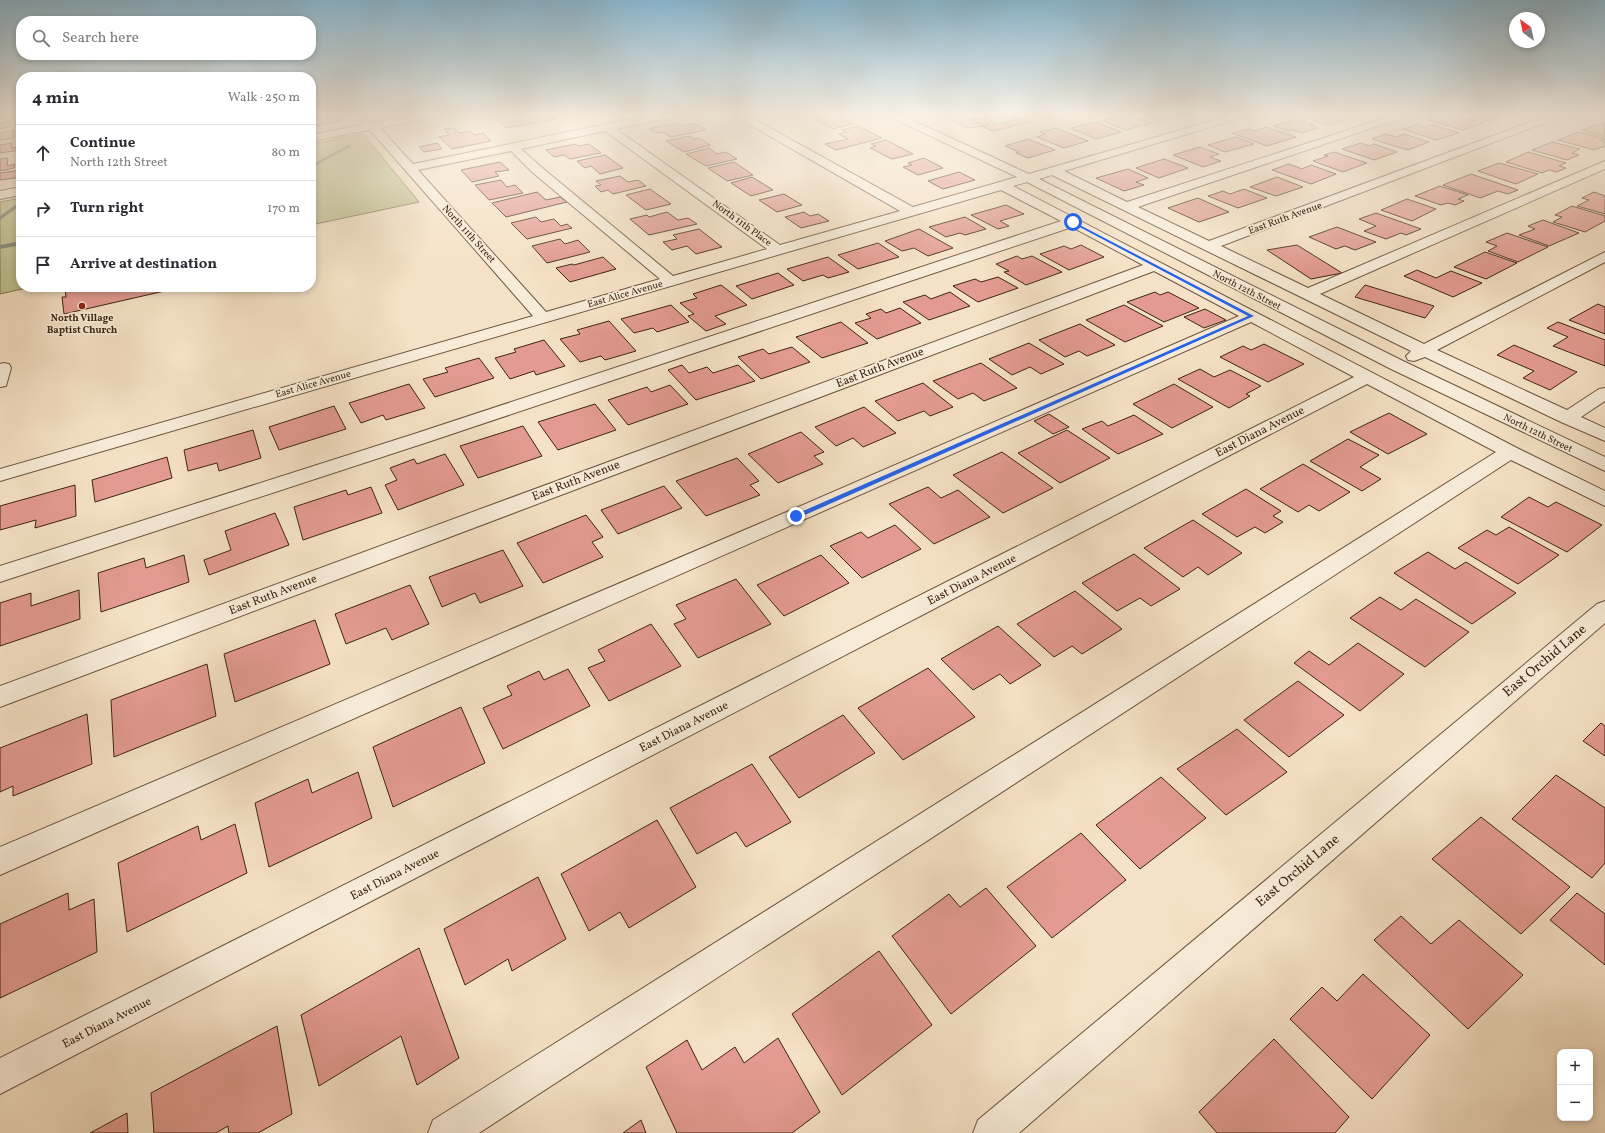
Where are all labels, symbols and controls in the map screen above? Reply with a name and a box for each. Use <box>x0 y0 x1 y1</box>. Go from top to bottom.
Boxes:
north arrow <box>1509 12 1545 48</box>
search box <box>16 16 316 60</box>
icon: search <box>30 27 52 49</box>
text: Search here <box>62 28 139 49</box>
text: 4 min <box>32 87 79 110</box>
text: Walk · 250 m <box>228 89 300 107</box>
text: Continue <box>70 133 135 154</box>
icon: ahead <box>32 142 54 164</box>
text: 80 m <box>271 144 300 162</box>
text: North 12th Street <box>70 154 168 172</box>
street label: North 11th Place <box>709 197 775 250</box>
icon: right <box>32 198 54 220</box>
text: Turn right <box>70 198 144 219</box>
street label: East Ruth Avenue <box>1246 198 1324 238</box>
text: 170 m <box>267 200 300 218</box>
street label: North 11th Street <box>439 202 499 266</box>
route start <box>1064 213 1082 231</box>
icon: arrive <box>32 254 54 276</box>
text: Arrive at destination <box>70 254 217 275</box>
street label: North 12th Street <box>1210 267 1284 314</box>
street label: East Alice Avenue <box>586 276 665 311</box>
marker: North Village Baptist Church <box>77 301 87 311</box>
place label: North Village Baptist Church <box>47 311 118 337</box>
street label: East Ruth Avenue <box>834 344 927 392</box>
street label: East Alice Avenue <box>274 366 353 401</box>
street label: East Diana Avenue <box>1213 402 1308 461</box>
street label: North 12th Street <box>1501 410 1575 456</box>
street label: East Ruth Avenue <box>530 457 623 505</box>
route end <box>787 507 805 525</box>
street label: East Diana Avenue <box>925 550 1020 609</box>
street label: East Ruth Avenue <box>227 571 320 619</box>
street label: East Orchid Lane <box>1499 620 1591 702</box>
street label: East Diana Avenue <box>637 697 732 756</box>
street label: East Orchid Lane <box>1252 830 1344 912</box>
street label: East Diana Avenue <box>348 845 443 904</box>
street label: East Diana Avenue <box>60 993 155 1052</box>
map controls <box>1557 1049 1593 1121</box>
button: + <box>1557 1049 1593 1085</box>
button: − <box>1557 1085 1593 1121</box>

